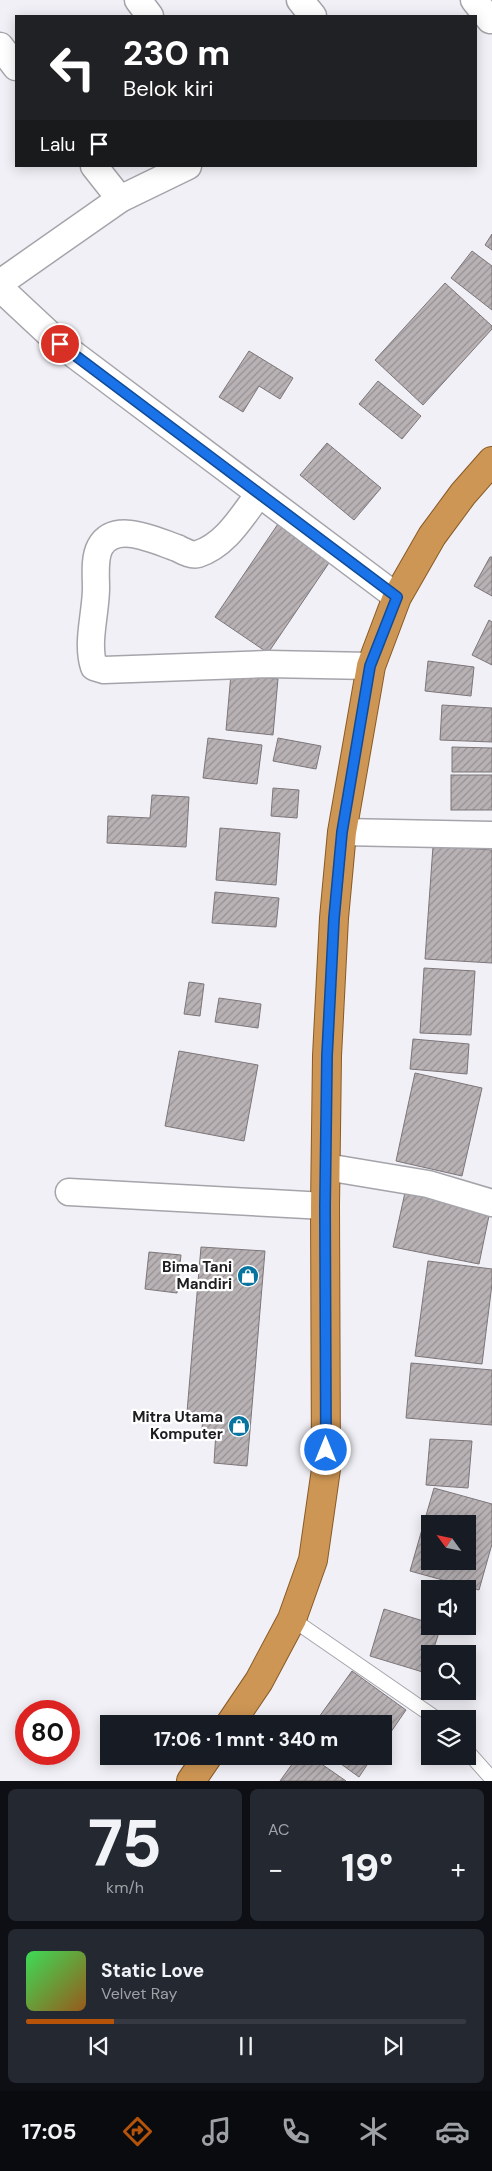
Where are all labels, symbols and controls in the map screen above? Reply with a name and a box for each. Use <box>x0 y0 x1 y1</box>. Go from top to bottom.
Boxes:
text: 230 m <box>123 30 230 76</box>
icon: left <box>40 35 105 100</box>
text: Belok kiri <box>123 74 213 103</box>
icon: arrive <box>85 130 113 158</box>
text: Lalu <box>40 132 75 157</box>
pin <box>39 323 81 365</box>
icon: arrive <box>46 330 74 358</box>
place label: Bima Tani Mandiri <box>162 1257 232 1294</box>
shop icon: Bima Tani Mandiri <box>236 1264 260 1288</box>
place label: Mitra Utama Komputer <box>132 1407 223 1444</box>
shop icon: Mitra Utama Komputer <box>227 1414 251 1438</box>
position arrow <box>299 1423 351 1475</box>
north arrow <box>421 1515 476 1570</box>
map controls <box>421 1515 476 1765</box>
button: sound <box>421 1580 476 1635</box>
button: search <box>421 1645 476 1700</box>
speed limit sign: 80 <box>15 1700 80 1765</box>
button: layers <box>421 1710 476 1765</box>
text: 17:06 · 1 mnt · 340 m <box>154 1727 338 1752</box>
text: 75 <box>88 1802 162 1886</box>
text: AC <box>268 1819 289 1840</box>
text: 19° <box>341 1843 393 1893</box>
text: − <box>268 1851 283 1888</box>
text: + <box>451 1851 466 1888</box>
text: km/h <box>106 1877 144 1898</box>
text: Static Love <box>101 1958 204 1983</box>
text: Velvet Ray <box>101 1983 177 2004</box>
icon: previous <box>85 2032 113 2060</box>
icon: pause <box>232 2032 260 2060</box>
icon: next <box>379 2032 407 2060</box>
icon: directions <box>120 2114 155 2149</box>
icon: music <box>199 2114 234 2149</box>
icon: phone <box>278 2114 313 2149</box>
icon: climate <box>356 2114 391 2149</box>
icon: car <box>435 2114 470 2149</box>
text: 17:05 <box>22 2117 76 2146</box>

